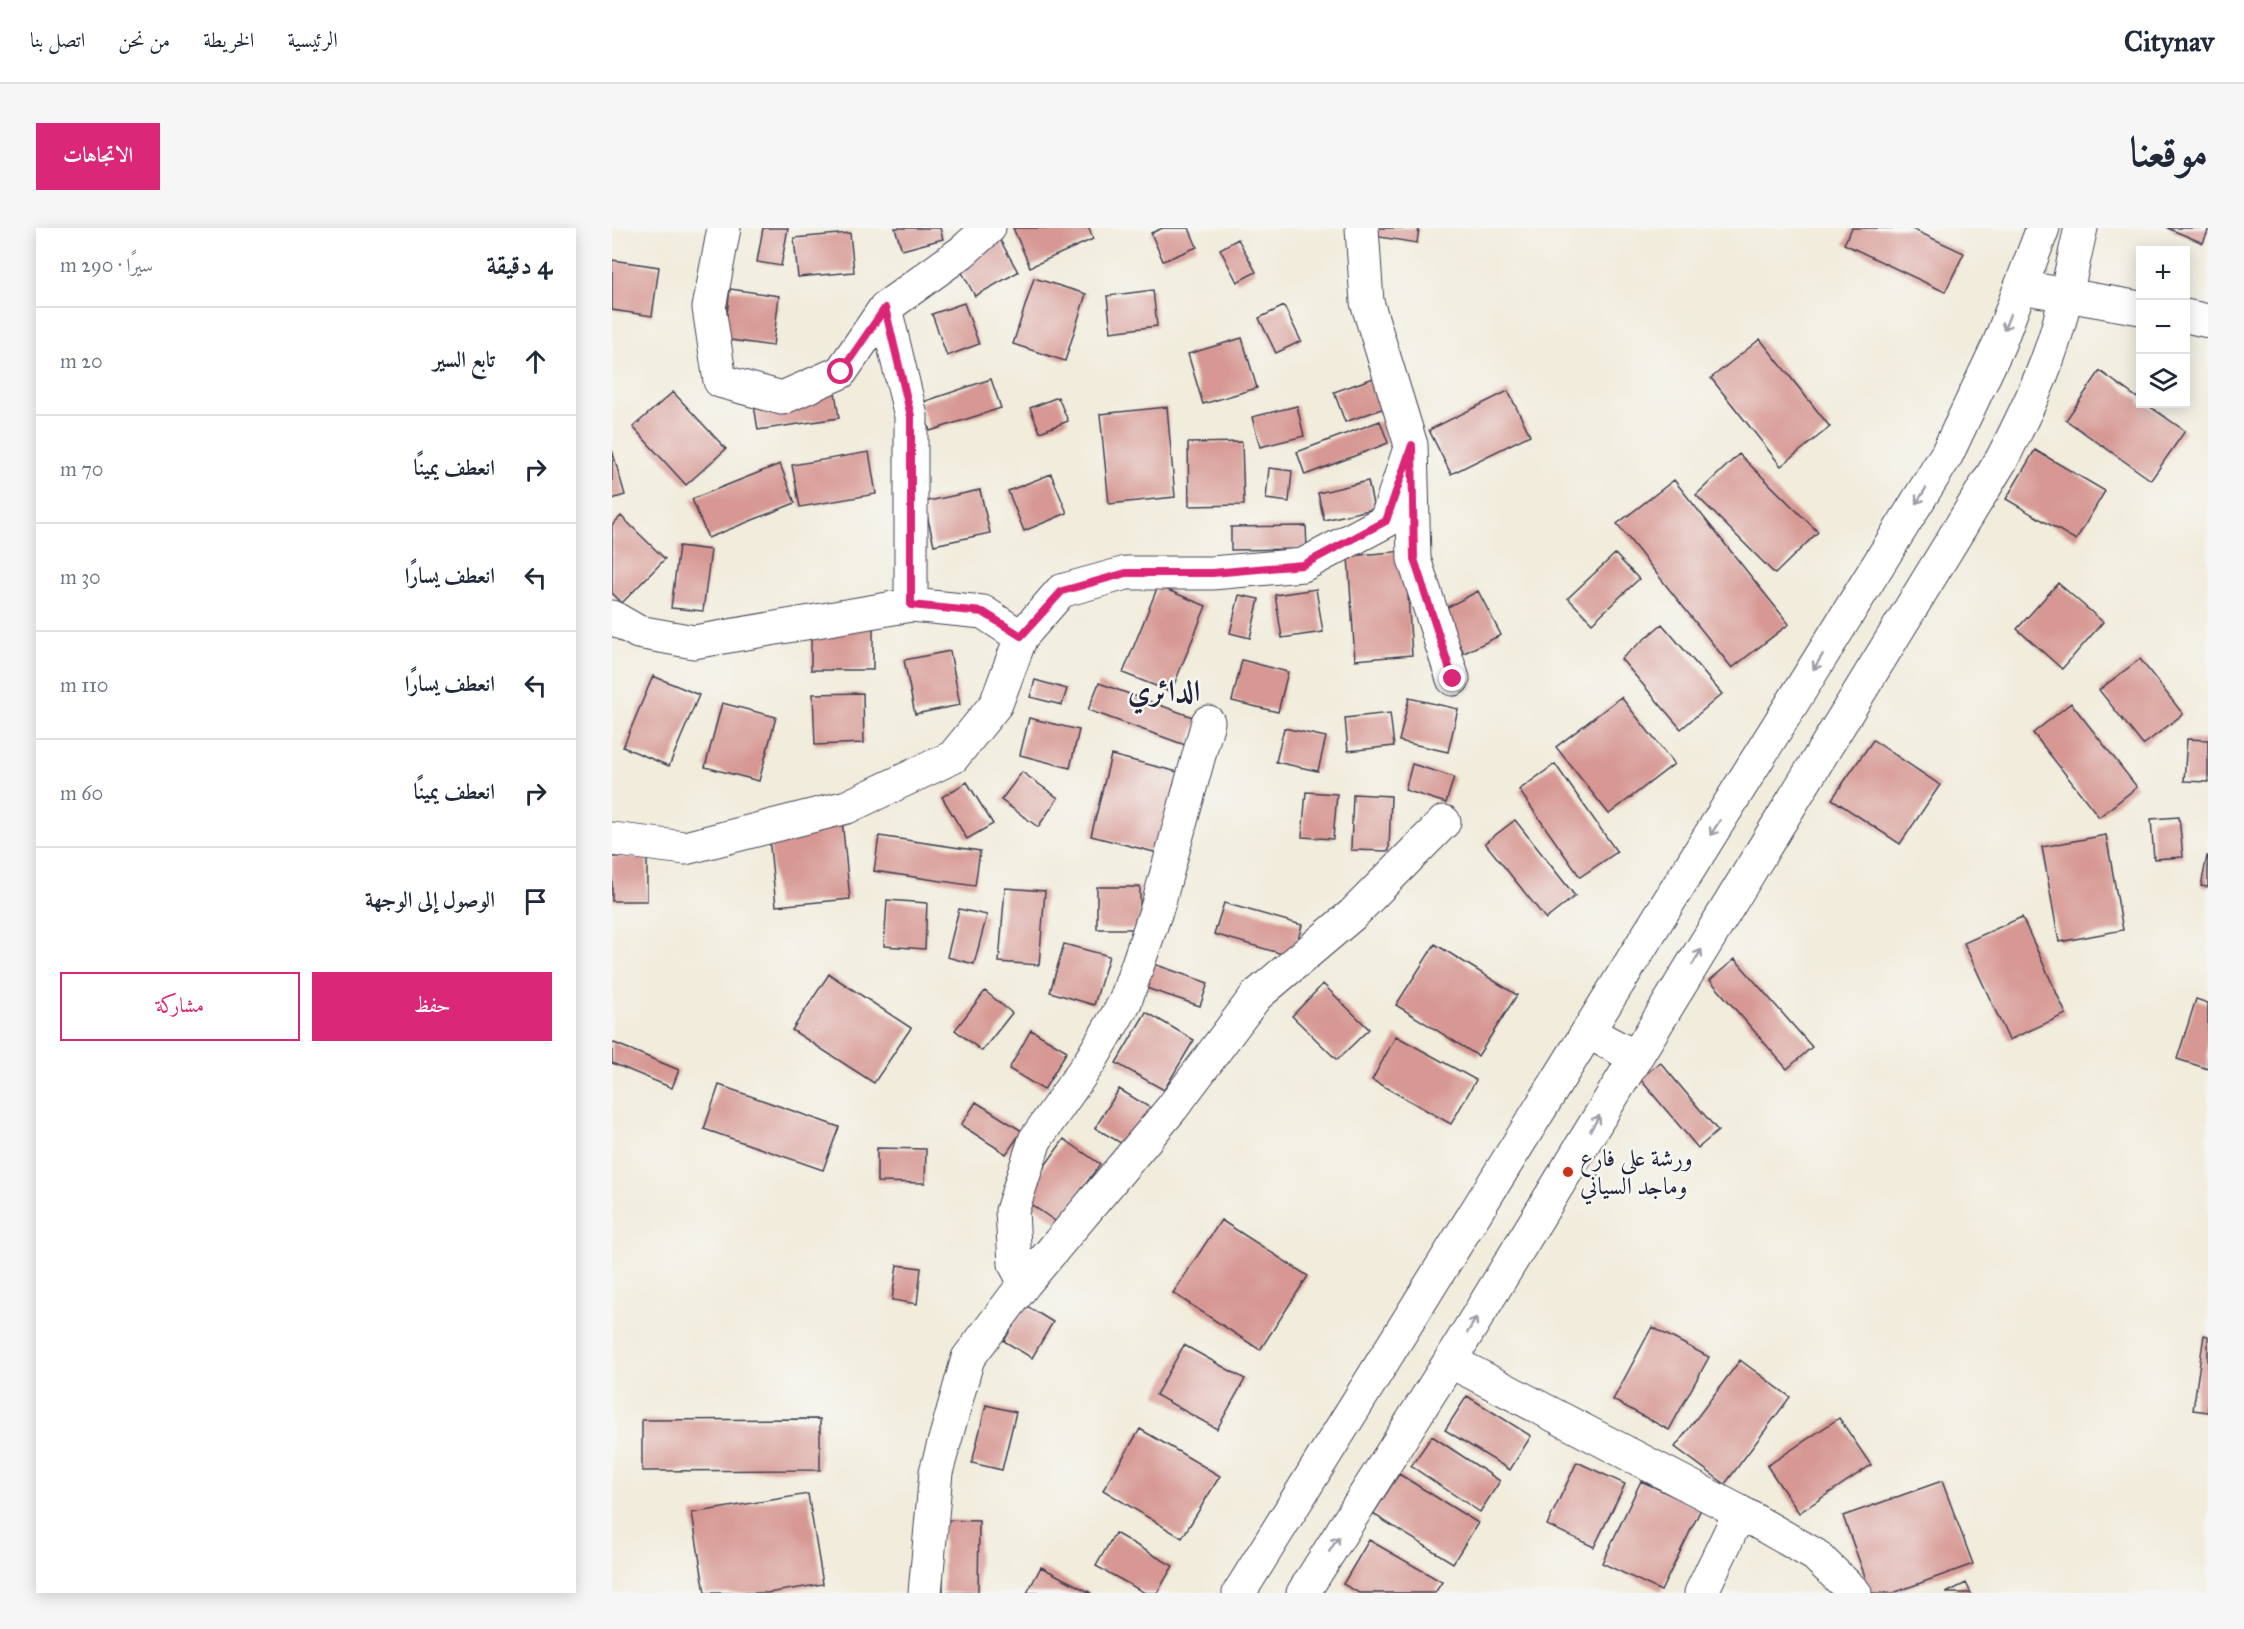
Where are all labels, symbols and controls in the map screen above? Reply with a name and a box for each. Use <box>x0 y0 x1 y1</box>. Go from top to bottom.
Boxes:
text: Citynav <box>2124 24 2214 59</box>
text: اتصل بنا <box>30 27 85 53</box>
text: من نحن <box>118 27 170 53</box>
text: الخريطة <box>203 27 254 53</box>
text: الرئيسية <box>287 27 338 53</box>
button: الاتجاهات <box>36 123 160 190</box>
text: موقعنا <box>2130 126 2208 178</box>
map controls <box>2136 246 2190 408</box>
button: + <box>2136 246 2190 300</box>
text: 4 دقيقة <box>487 249 552 281</box>
text: سيرًا · 290 m <box>60 253 153 277</box>
button: − <box>2136 300 2190 354</box>
one-way arrow <box>2001 312 2012 331</box>
icon: ahead <box>519 345 552 378</box>
text: تابع السير <box>433 346 495 373</box>
text: 20 m <box>60 349 103 373</box>
button: layers <box>2136 354 2190 408</box>
route start <box>827 358 853 384</box>
icon: right <box>519 453 552 486</box>
text: انعطف يمينًا <box>414 454 495 481</box>
text: 70 m <box>60 457 103 481</box>
one-way arrow <box>1914 488 1927 505</box>
icon: left <box>519 561 552 594</box>
text: انعطف يسارًا <box>405 562 495 589</box>
text: 30 m <box>60 565 101 589</box>
one-way arrow <box>1811 653 1823 670</box>
route end <box>1439 665 1465 691</box>
icon: left <box>519 669 552 702</box>
text: انعطف يسارًا <box>405 670 495 697</box>
text: 110 m <box>60 673 108 697</box>
district label: الدائري <box>1128 673 1200 714</box>
icon: right <box>519 777 552 810</box>
text: انعطف يمينًا <box>414 778 495 805</box>
text: 60 m <box>60 781 103 805</box>
one-way arrow <box>1709 819 1721 836</box>
icon: arrive <box>519 885 552 918</box>
text: الوصول إلى الوجهة <box>365 886 495 913</box>
one-way arrow <box>1692 949 1704 966</box>
button: مشاركة <box>60 972 300 1041</box>
button: حفظ <box>312 972 552 1041</box>
one-way arrow <box>1590 1115 1602 1132</box>
place label: ورشة علي فارع وماجد السياني <box>1580 1143 1693 1205</box>
marker: ورشة علي فارع وماجد السياني <box>1561 1165 1575 1179</box>
one-way arrow <box>1466 1317 1478 1334</box>
one-way arrow <box>1328 1535 1341 1552</box>

